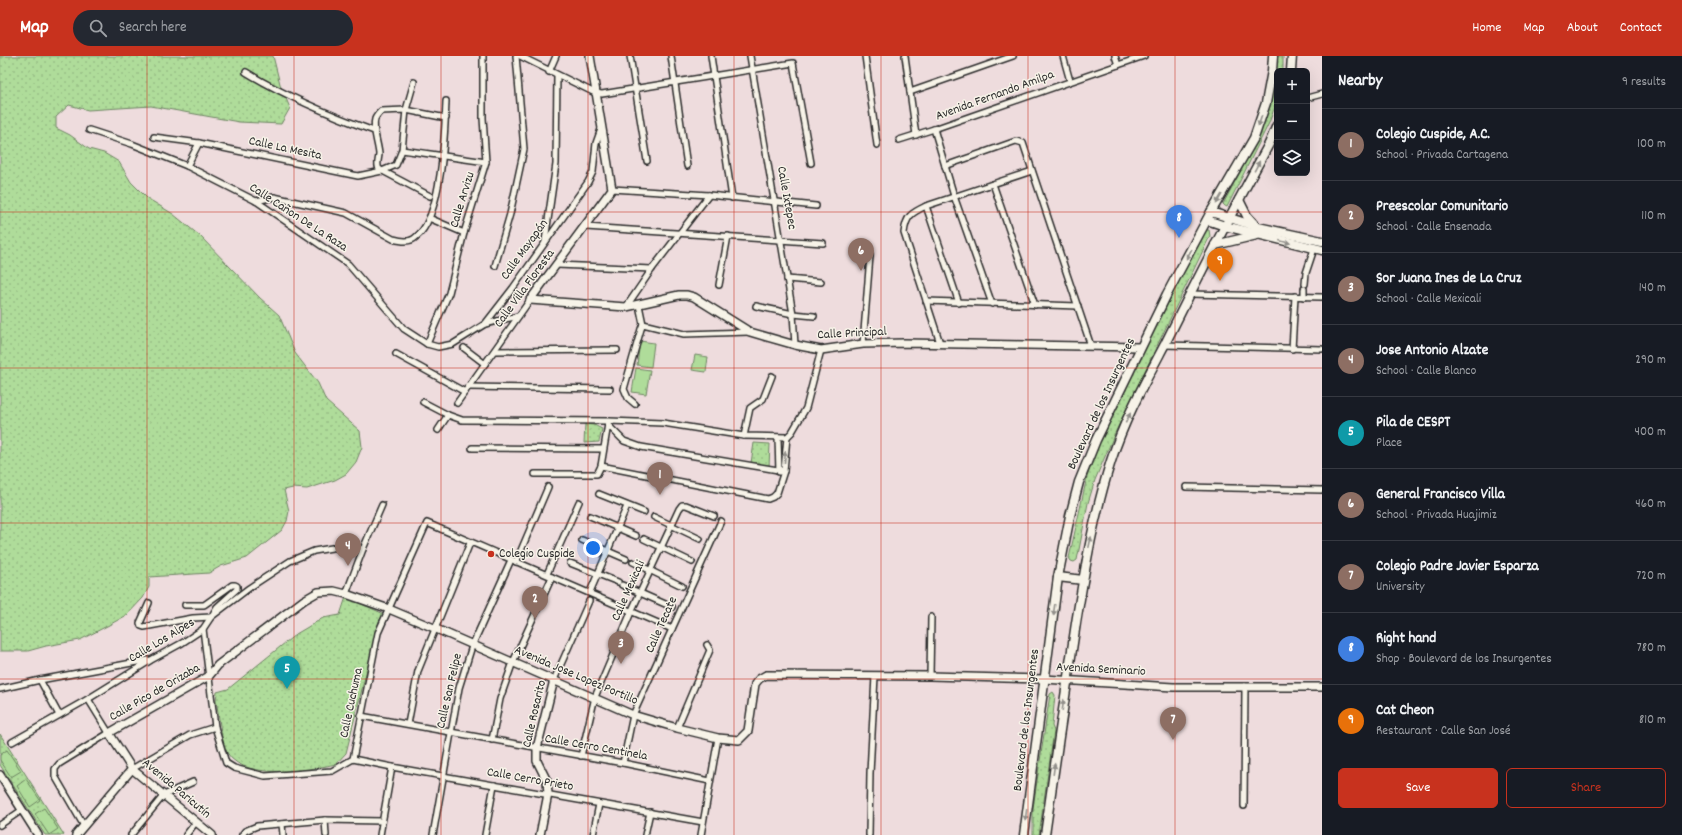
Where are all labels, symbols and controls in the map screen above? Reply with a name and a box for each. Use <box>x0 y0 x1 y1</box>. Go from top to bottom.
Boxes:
search box <box>73 10 353 46</box>
text: Map <box>20 15 49 42</box>
icon: search <box>87 17 109 39</box>
text: Search here <box>119 17 187 39</box>
text: Home <box>1472 18 1501 38</box>
text: Map <box>1523 18 1545 38</box>
text: About <box>1567 18 1598 38</box>
text: Contact <box>1620 18 1662 38</box>
street label: Avenida Fernando Amilpa <box>933 65 1058 126</box>
map controls <box>1274 68 1310 176</box>
button: + <box>1274 68 1310 104</box>
text: Nearby <box>1338 70 1382 94</box>
text: 9 results <box>1622 73 1666 92</box>
button: − <box>1274 104 1310 140</box>
one-way arrow <box>1257 116 1263 128</box>
text: Colegio Cuspide, A.C. <box>1376 124 1490 146</box>
street label: Calle La Mesita <box>247 132 324 166</box>
text: 1 <box>1350 135 1352 154</box>
text: 100 m <box>1637 135 1666 154</box>
button: layers <box>1274 140 1310 176</box>
text: School · Privada Cartagena <box>1376 146 1508 165</box>
one-way arrow <box>1254 160 1260 172</box>
street label: Calle Ixtepec <box>771 165 801 231</box>
street label: Calle Arvizu <box>445 170 481 230</box>
street label: Calle Cañon De La Raza <box>245 179 352 257</box>
one-way arrow <box>1215 193 1222 205</box>
text: Preescolar Comunitario <box>1376 196 1508 218</box>
pin: 8 <box>1166 205 1192 238</box>
text: 2 <box>1348 207 1354 226</box>
text: 110 m <box>1641 207 1666 226</box>
street label: Calle Mayapán <box>496 216 554 284</box>
text: School · Calle Ensenada <box>1376 218 1491 237</box>
pin: 6 <box>848 238 874 271</box>
one-way arrow <box>1279 239 1292 245</box>
street label: Calle Villa Floresta <box>490 245 561 332</box>
one-way arrow <box>1185 248 1192 260</box>
pin: 9 <box>1207 248 1233 281</box>
text: Sor Juana Ines de La Cruz <box>1376 268 1521 290</box>
text: 3 <box>1348 279 1354 298</box>
text: 140 m <box>1639 279 1666 298</box>
text: School · Calle Mexicali <box>1376 290 1481 309</box>
street label: Calle Principal <box>817 323 887 345</box>
street label: Boulevard de los Insurgentes <box>1063 335 1141 473</box>
text: Jose Antonio Alzate <box>1376 340 1488 362</box>
text: 4 <box>1348 351 1354 370</box>
text: 290 m <box>1635 351 1666 370</box>
text: School · Calle Blanco <box>1376 362 1476 381</box>
one-way arrow <box>1125 412 1131 424</box>
text: Pila de CESPT <box>1376 412 1450 434</box>
text: 5 <box>1348 423 1354 442</box>
text: 400 m <box>1635 423 1666 442</box>
text: Place <box>1376 434 1402 453</box>
one-way arrow <box>782 451 789 463</box>
pin: 1 <box>647 462 673 495</box>
text: General Francisco Villa <box>1376 484 1505 506</box>
text: 6 <box>1348 495 1354 514</box>
text: 460 m <box>1635 495 1666 514</box>
text: School · Privada Huajimiz <box>1376 506 1497 525</box>
pin: 4 <box>335 533 361 566</box>
one-way arrow <box>1088 536 1094 548</box>
your location <box>583 538 603 558</box>
place label: Colegio Cuspide <box>499 545 575 564</box>
marker: Colegio Cuspide <box>486 549 496 559</box>
text: Colegio Padre Javier Esparza <box>1376 556 1539 578</box>
street label: Calle Mexicali <box>607 557 651 624</box>
text: 7 <box>1349 567 1353 586</box>
text: 720 m <box>1636 567 1666 586</box>
text: University <box>1376 578 1425 597</box>
pin: 2 <box>522 586 548 619</box>
street label: Calle Tecate <box>641 593 683 656</box>
one-way arrow <box>1051 604 1057 616</box>
street label: Calle Los Alpes <box>125 614 199 668</box>
text: Right hand <box>1376 628 1436 650</box>
pin: 3 <box>608 631 634 664</box>
text: 8 <box>1348 639 1354 658</box>
text: 780 m <box>1637 639 1666 658</box>
street label: Avenida Jose Lopez Portillo <box>511 641 641 711</box>
street label: Boulevard de los Insurgentes <box>1009 648 1045 792</box>
text: Shop · Boulevard de los Insurgentes <box>1376 650 1552 669</box>
street label: Calle San Felipe <box>432 651 468 731</box>
pin: 5 <box>274 656 300 689</box>
street label: Avenida Seminario <box>1056 658 1146 682</box>
street label: Calle Pico de Orizaba <box>106 659 205 727</box>
street label: Calle Cuchuma <box>335 665 369 740</box>
street label: Calle Rosarito <box>518 678 552 750</box>
one-way arrow <box>1060 699 1066 711</box>
text: Cat Cheon <box>1376 700 1434 722</box>
pin: 7 <box>1160 707 1186 740</box>
text: 9 <box>1348 711 1354 730</box>
text: 810 m <box>1639 711 1666 730</box>
text: Restaurant · Calle San José <box>1376 722 1511 741</box>
street label: Calle Cerro Centinela <box>543 730 650 767</box>
street label: Avenida Paricutín <box>137 754 215 824</box>
street label: Calle Cerro Prieto <box>485 763 575 797</box>
one-way arrow <box>1051 763 1057 775</box>
button: Save <box>1338 768 1498 808</box>
button: Share <box>1506 768 1666 808</box>
one-way arrow <box>1023 809 1029 821</box>

